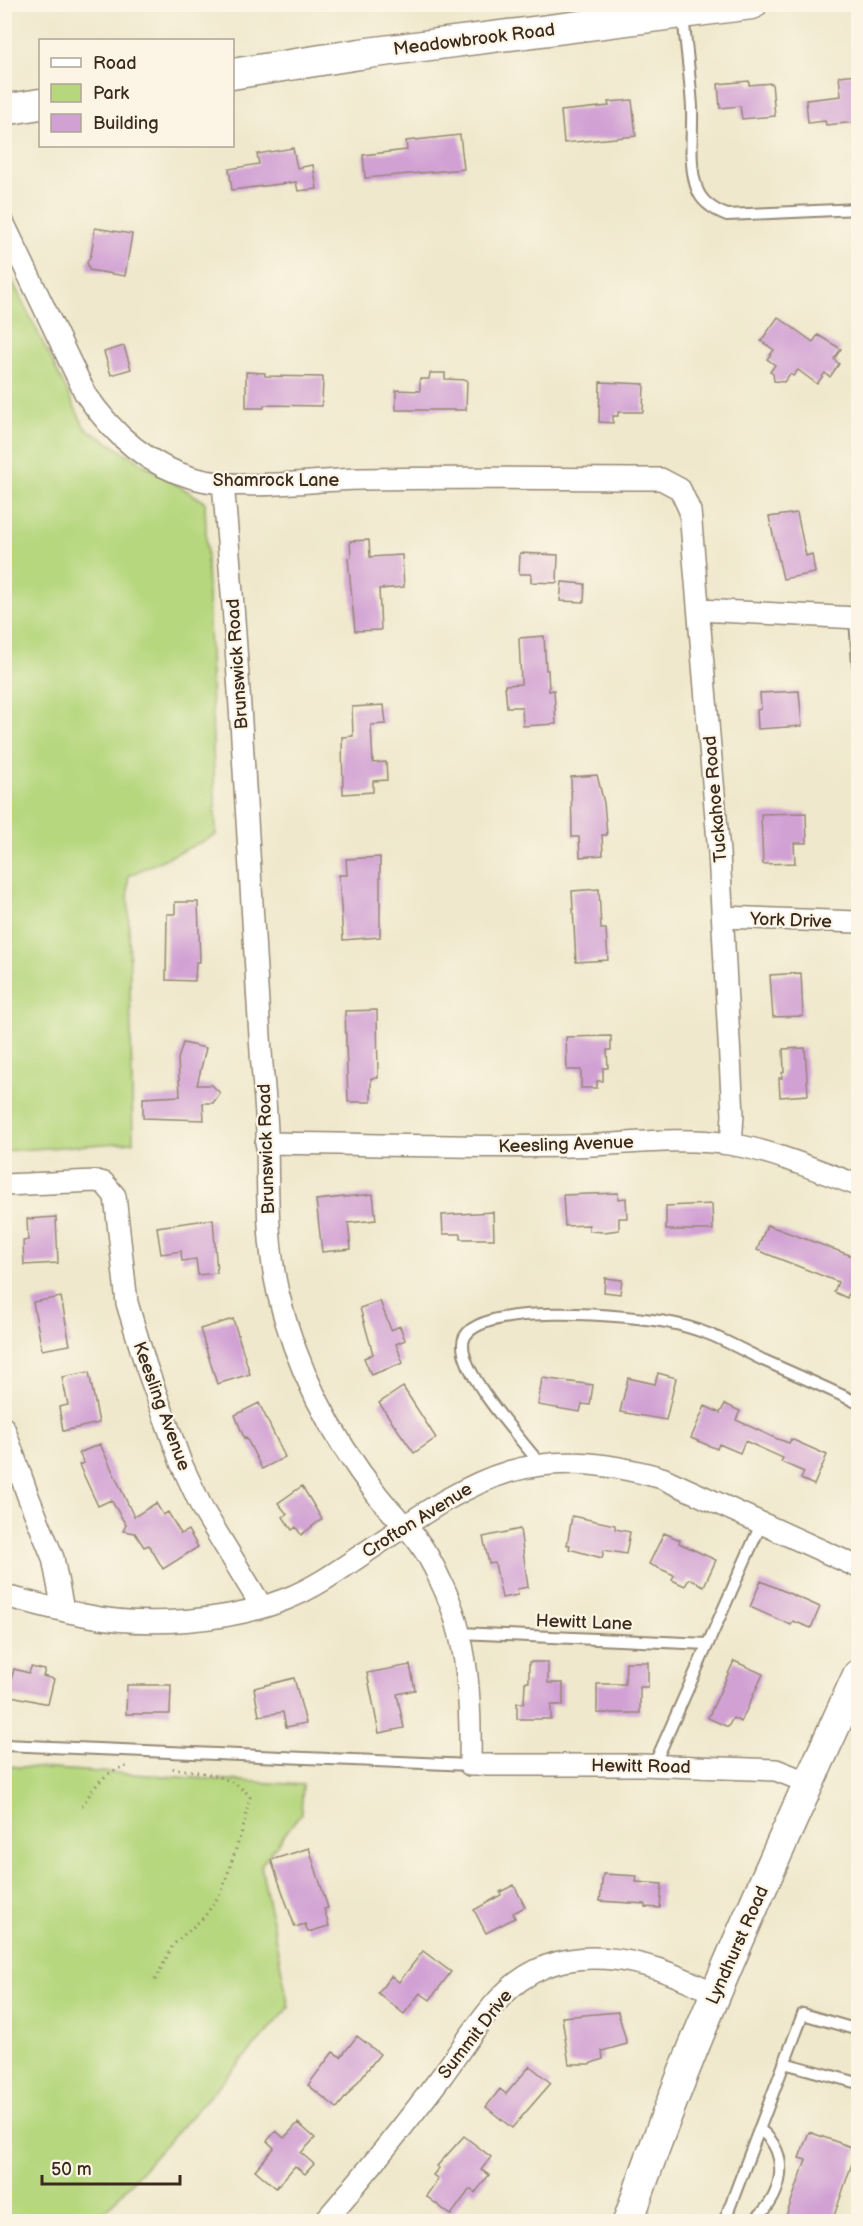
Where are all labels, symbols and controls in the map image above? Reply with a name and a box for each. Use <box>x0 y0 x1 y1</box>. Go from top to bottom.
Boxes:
street label: Meadowbrook Road <box>392 19 556 60</box>
legend <box>39 39 234 147</box>
text: Road <box>93 53 137 74</box>
text: Park <box>93 83 129 104</box>
text: Building <box>93 113 159 134</box>
street label: Shamrock Lane <box>213 470 340 491</box>
street label: Brunswick Road <box>222 598 253 730</box>
street label: Tuckahoe Road <box>700 735 731 863</box>
street label: York Drive <box>749 909 832 932</box>
street label: Brunswick Road <box>254 1083 279 1215</box>
street label: Keesling Avenue <box>498 1132 635 1157</box>
street label: Keesling Avenue <box>128 1339 195 1474</box>
street label: Crofton Avenue <box>359 1478 476 1563</box>
street label: Hewitt Lane <box>535 1610 633 1635</box>
street label: Hewitt Road <box>591 1755 691 1778</box>
street label: Lyndhurst Road <box>702 1883 773 2008</box>
street label: Summit Drive <box>434 1985 517 2083</box>
scale bar <box>42 2148 180 2186</box>
text: 50 m <box>51 2159 92 2180</box>

